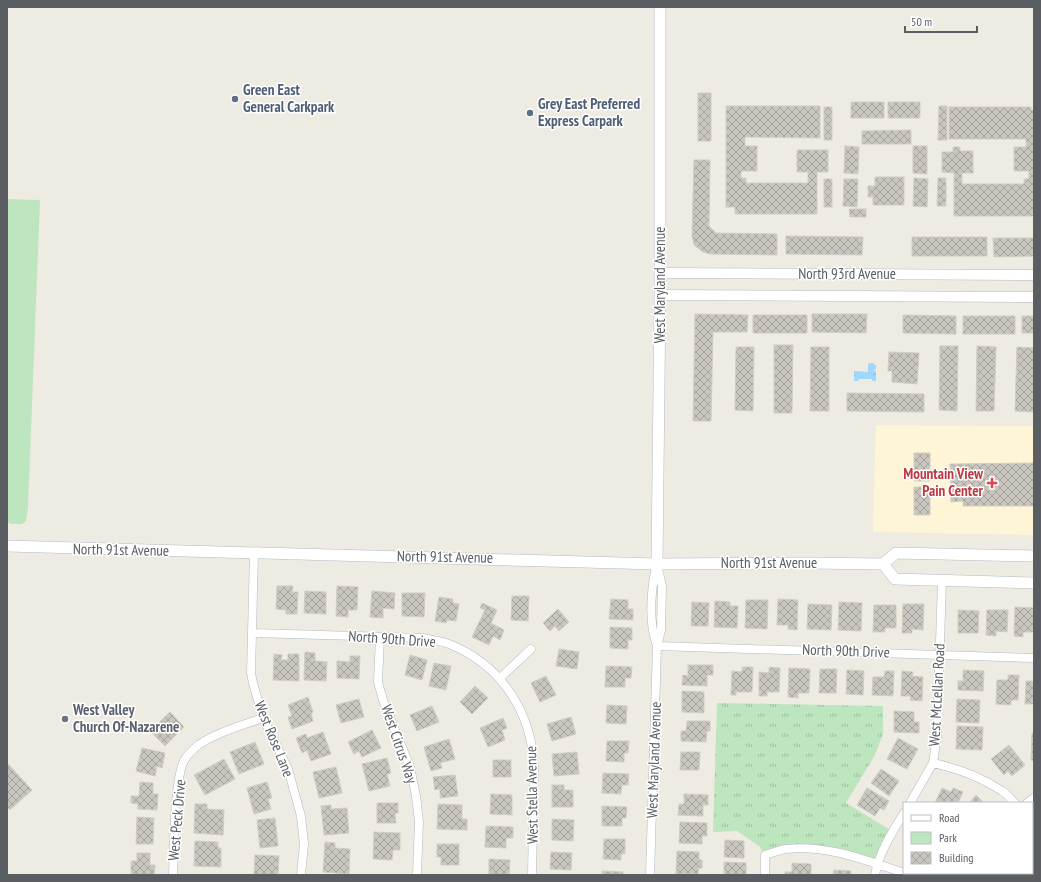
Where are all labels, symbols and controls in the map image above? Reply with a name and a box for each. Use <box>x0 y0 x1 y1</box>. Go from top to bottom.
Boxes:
scale bar <box>905 8 977 34</box>
text: 50 m <box>911 14 932 29</box>
place label: Green East General Carkpark <box>243 80 335 116</box>
marker: Green East General Carkpark <box>230 94 240 104</box>
place label: Grey East Preferred Express Carpark <box>538 94 640 130</box>
marker: Grey East Preferred Express Carpark <box>525 108 535 118</box>
street label: West Maryland Avenue <box>650 227 669 343</box>
street label: North 93rd Avenue <box>798 264 896 283</box>
place label: Mountain View Pain Center <box>903 464 984 500</box>
marker: Mountain View Pain Center <box>986 477 998 489</box>
street label: North 91st Avenue <box>73 539 169 560</box>
street label: North 91st Avenue <box>397 546 493 567</box>
street label: North 91st Avenue <box>721 553 817 572</box>
street label: North 90th Drive <box>348 626 436 651</box>
street label: North 90th Drive <box>802 639 890 662</box>
street label: West McLellan Road <box>924 643 949 747</box>
street label: West Rose Lane <box>251 698 298 780</box>
place label: West Valley Church Of-Nazarene <box>72 700 180 736</box>
street label: West Maryland Avenue <box>642 701 665 819</box>
street label: West Citrus Way <box>377 702 422 786</box>
marker: West Valley Church Of-Nazarene <box>60 714 70 724</box>
street label: West Stella Avenue <box>521 746 542 844</box>
street label: West Peck Drive <box>163 778 190 862</box>
legend <box>903 802 1033 874</box>
text: Road <box>939 810 959 825</box>
text: Park <box>939 830 957 845</box>
text: Building <box>939 850 974 865</box>

